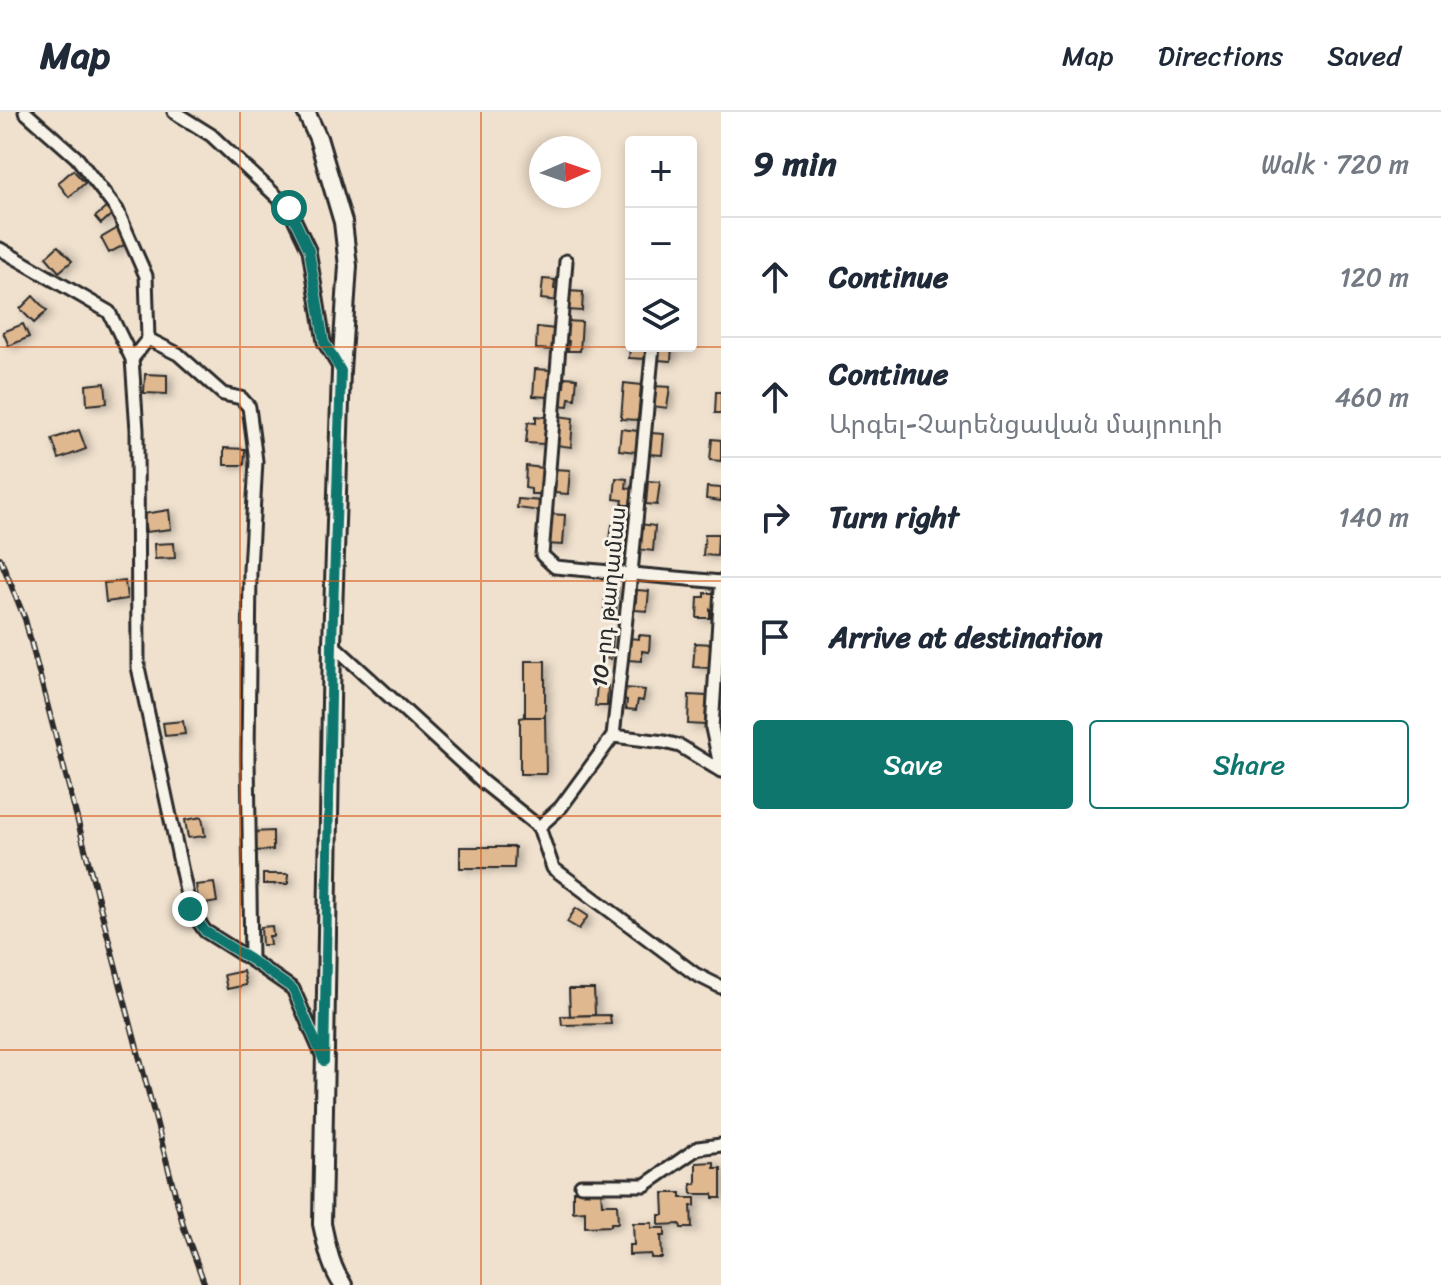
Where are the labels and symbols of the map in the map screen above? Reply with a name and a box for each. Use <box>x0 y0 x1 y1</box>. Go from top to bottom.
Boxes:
north arrow <box>529 136 601 208</box>
route start <box>271 190 307 226</box>
street label: 10-րդ թաղամաս <box>580 505 637 689</box>
route end <box>172 891 208 927</box>

